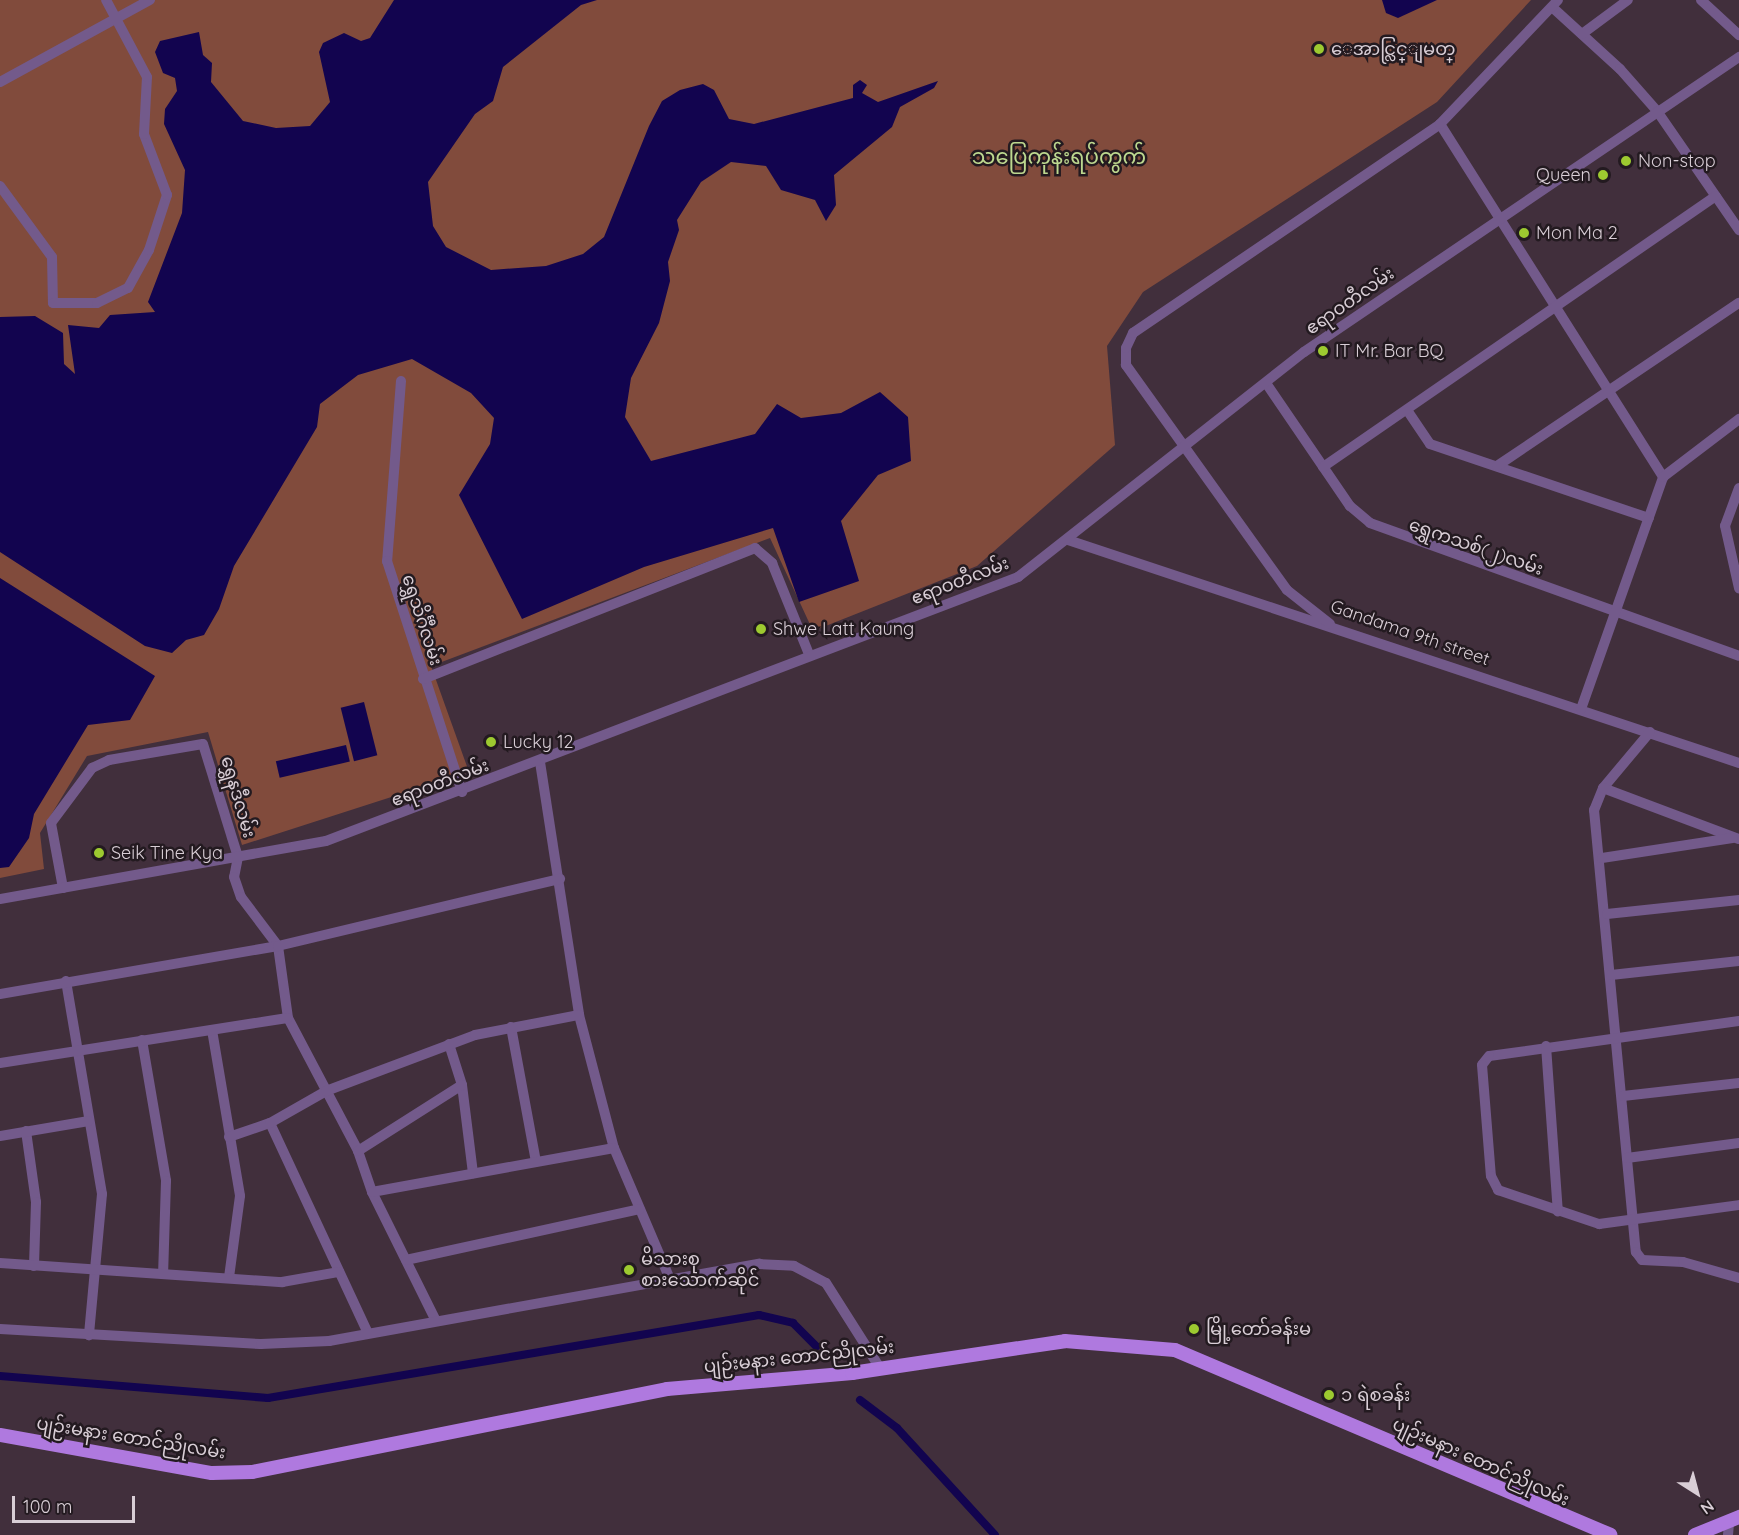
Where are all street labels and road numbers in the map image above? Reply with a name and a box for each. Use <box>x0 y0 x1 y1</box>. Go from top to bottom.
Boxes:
street label: ဧရာဝတီလမ်း <box>1302 263 1398 339</box>
street label: ရွှေကသစ်(၂)လမ်း <box>1406 514 1546 580</box>
street label: ဧရာဝတီလမ်း <box>908 552 1012 610</box>
street label: ရွှေသိင်္ဂီလမ်း <box>397 572 447 668</box>
street label: Gandama 9th street <box>1328 596 1492 670</box>
street label: ရွှေနဒီလမ်း <box>216 754 260 840</box>
street label: ဧရာဝတီလမ်း <box>388 754 492 812</box>
street label: ပျဉ်းမနား တောင်ညိုလမ်း <box>703 1336 895 1378</box>
street label: ပျဉ်းမနား တောင်ညိုလမ်း <box>35 1412 227 1464</box>
street label: ပျဉ်းမနား တောင်ညိုလမ်း <box>1389 1413 1573 1511</box>

